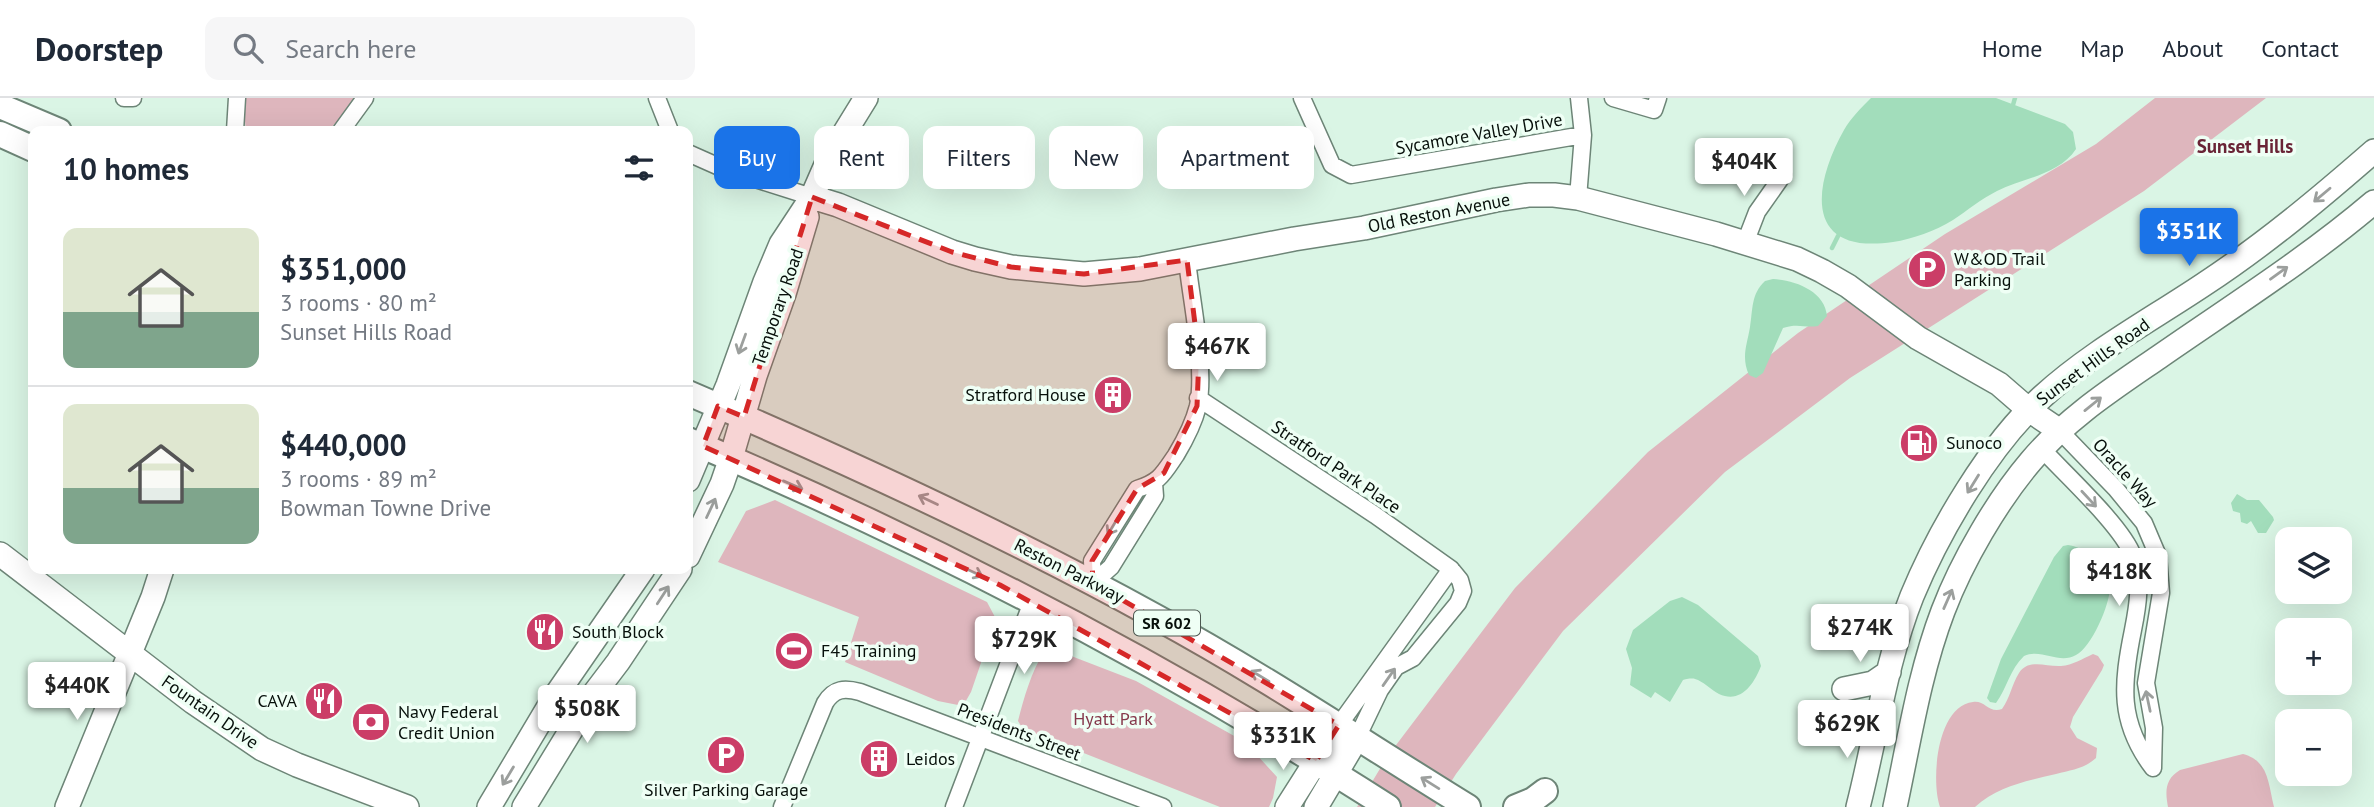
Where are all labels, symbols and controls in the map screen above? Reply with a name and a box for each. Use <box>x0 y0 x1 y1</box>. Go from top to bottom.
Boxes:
search box <box>205 17 695 80</box>
text: Doorstep <box>35 27 163 70</box>
icon: search <box>229 29 267 67</box>
text: Search here <box>285 32 416 65</box>
text: Home <box>1982 33 2042 64</box>
text: Map <box>2080 33 2124 64</box>
text: About <box>2162 33 2223 64</box>
text: Contact <box>2261 33 2339 64</box>
street label: Sycamore Valley Drive <box>1394 108 1564 160</box>
chip: Buy <box>714 126 800 189</box>
chip: Rent <box>814 126 909 189</box>
chip: Filters <box>923 126 1035 189</box>
chip: New <box>1049 126 1143 189</box>
chip: Apartment <box>1157 126 1314 189</box>
district label: Sunset Hills <box>2197 134 2293 158</box>
pin: $404K <box>1695 139 1793 198</box>
text: $404K <box>1711 146 1777 175</box>
text: 10 homes <box>63 149 189 188</box>
icon: filters <box>620 149 658 187</box>
street label: Old Reston Avenue <box>1366 187 1512 238</box>
one-way arrow <box>2314 187 2332 203</box>
pin: $351K <box>2140 208 2238 268</box>
text: $351K <box>2156 216 2222 245</box>
street label: Temporary Road <box>747 245 808 369</box>
place label: W&OD Trail Parking <box>1954 247 2046 291</box>
parking icon: W&OD Trail Parking <box>1906 248 1948 290</box>
text: $351,000 <box>280 249 407 288</box>
icon: home <box>119 256 203 340</box>
one-way arrow <box>2269 266 2288 280</box>
text: 3 rooms · 80 m² <box>280 288 437 317</box>
street label: Sunset Hills Road <box>2031 313 2154 410</box>
text: Sunset Hills Road <box>280 317 452 346</box>
pin: $467K <box>1168 324 1266 383</box>
text: $467K <box>1184 331 1250 360</box>
one-way arrow <box>735 333 747 355</box>
building icon: Stratford House <box>1092 374 1134 416</box>
place label: Stratford House <box>965 383 1086 406</box>
one-way arrow <box>2083 396 2102 411</box>
street label: Stratford Park Place <box>1267 415 1405 518</box>
fuel station icon: Sunoco <box>1898 422 1940 464</box>
text: $440,000 <box>280 425 407 464</box>
place label: Sunoco <box>1946 431 2002 454</box>
icon: home <box>119 432 203 516</box>
street label: Oracle Way <box>2088 433 2163 513</box>
text: 3 rooms · 89 m² <box>280 464 437 493</box>
one-way arrow <box>1966 473 1980 493</box>
one-way arrow <box>782 480 804 493</box>
one-way arrow <box>2080 490 2097 507</box>
text: Bowman Towne Drive <box>280 493 491 522</box>
one-way arrow <box>918 493 939 507</box>
one-way arrow <box>705 498 718 519</box>
one-way arrow <box>1106 516 1120 536</box>
map controls <box>2275 527 2352 786</box>
button: layers <box>2275 527 2352 604</box>
street label: Reston Parkway <box>1010 533 1129 608</box>
pin: $418K <box>2070 548 2168 608</box>
text: $418K <box>2086 556 2152 585</box>
one-way arrow <box>962 566 983 579</box>
one-way arrow <box>656 586 670 605</box>
one-way arrow <box>1942 589 1955 610</box>
pin: $274K <box>1811 604 1909 664</box>
road number: SR 602 <box>1134 610 1200 636</box>
restaurant icon: South Block <box>524 611 566 653</box>
text: $274K <box>1827 612 1893 641</box>
pin: $729K <box>975 616 1073 676</box>
button: + <box>2275 618 2352 695</box>
place label: South Block <box>572 620 664 643</box>
text: $729K <box>991 624 1057 653</box>
sports icon: F45 Training <box>773 630 815 672</box>
place label: F45 Training <box>821 639 916 662</box>
pin: $440K <box>28 662 126 722</box>
one-way arrow <box>1382 668 1396 687</box>
one-way arrow <box>1251 669 1271 683</box>
text: $440K <box>44 670 110 699</box>
street label: Fountain Drive <box>157 670 263 754</box>
restaurant icon: CAVA <box>303 680 345 722</box>
pin: $508K <box>538 686 636 745</box>
place label: CAVA <box>258 689 297 712</box>
one-way arrow <box>2141 690 2155 713</box>
text: $508K <box>554 693 620 722</box>
street label: Presidents Street <box>954 697 1084 766</box>
place label: Navy Federal Credit Union <box>398 700 499 744</box>
pin: $629K <box>1798 700 1896 760</box>
bank icon: Navy Federal Credit Union <box>350 701 392 743</box>
park label: Hyatt Park <box>1073 707 1153 730</box>
text: $629K <box>1814 708 1880 737</box>
button: − <box>2275 709 2352 786</box>
pin: $331K <box>1234 712 1332 772</box>
text: $331K <box>1250 720 1316 749</box>
parking icon: Silver Parking Garage <box>705 734 747 776</box>
building icon: Leidos <box>858 738 900 780</box>
place label: Leidos <box>906 747 955 770</box>
one-way arrow <box>500 765 514 785</box>
one-way arrow <box>1420 776 1440 790</box>
place label: Silver Parking Garage <box>644 778 808 801</box>

